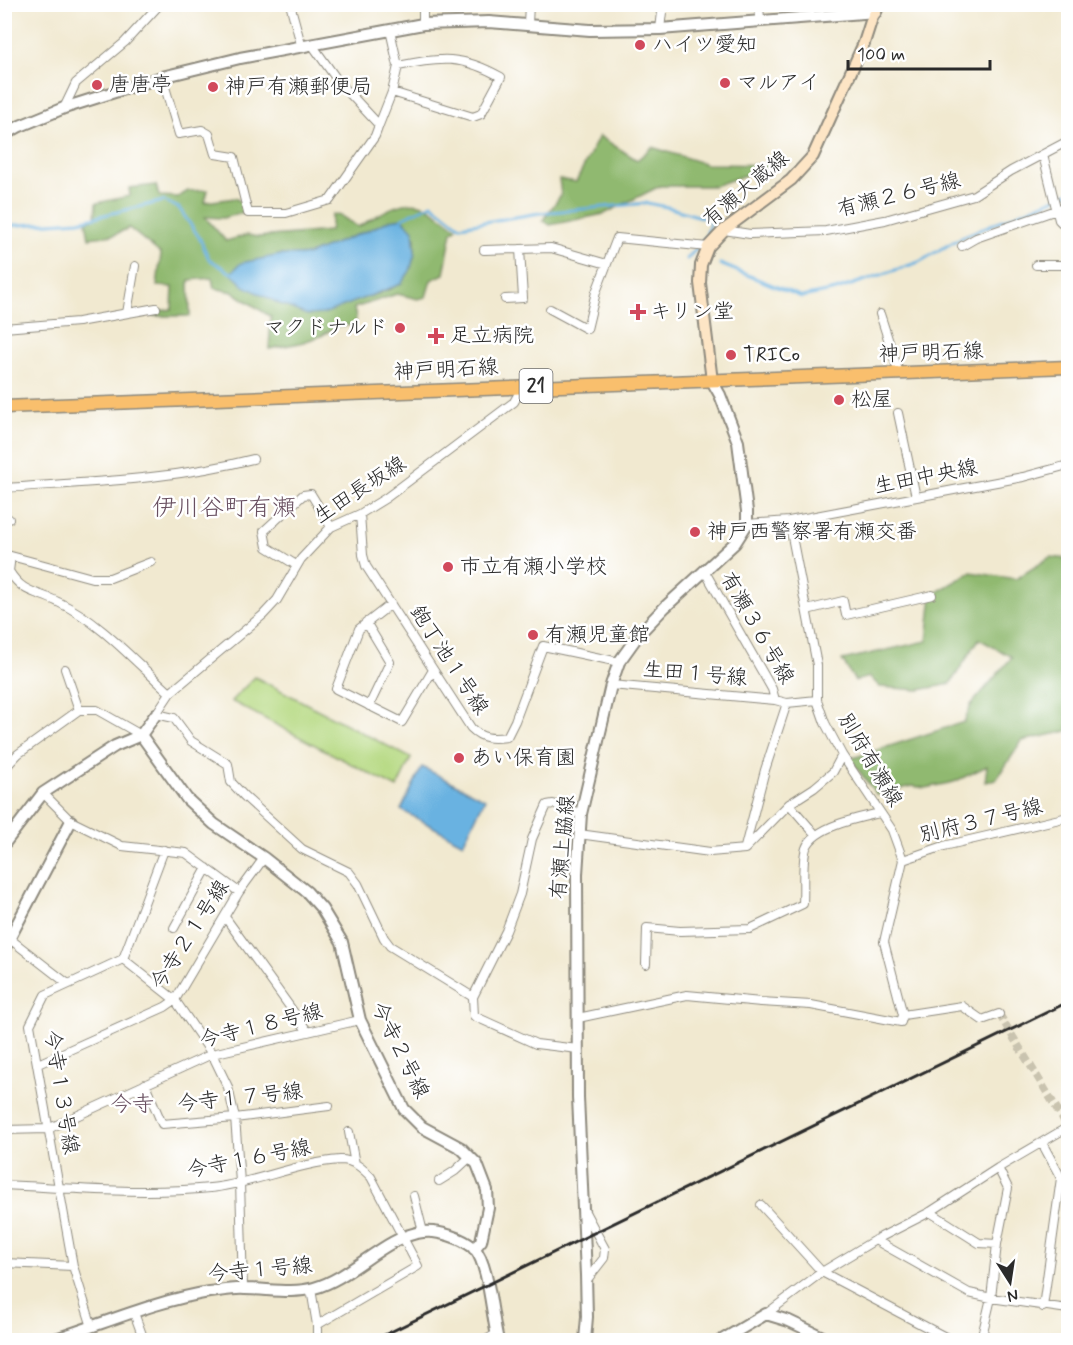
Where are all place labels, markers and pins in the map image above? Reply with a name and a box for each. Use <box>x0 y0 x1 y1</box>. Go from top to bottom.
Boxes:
place label: ハイツ愛知 <box>652 31 757 59</box>
marker: ハイツ愛知 <box>633 38 647 52</box>
place label: マルアイ <box>737 69 819 97</box>
place label: 唐唐亭 <box>109 71 172 99</box>
place label: 神戸有瀬郵便局 <box>225 73 372 101</box>
marker: マルアイ <box>718 76 732 90</box>
marker: 唐唐亭 <box>90 78 104 92</box>
marker: 神戸有瀬郵便局 <box>206 80 220 94</box>
place label: キリン堂 <box>650 298 734 326</box>
marker: キリン堂 <box>631 305 645 319</box>
place label: マクドナルド <box>264 314 388 342</box>
marker: マクドナルド <box>393 321 407 335</box>
place label: 足立病院 <box>450 322 534 350</box>
marker: 足立病院 <box>427 327 445 345</box>
place label: TRICo <box>743 341 800 369</box>
marker: TRICo <box>724 348 738 362</box>
place label: 松屋 <box>851 386 893 414</box>
marker: 松屋 <box>832 393 846 407</box>
place label: 神戸西警察署有瀬交番 <box>707 518 917 546</box>
marker: 神戸西警察署有瀬交番 <box>688 525 702 539</box>
place label: 市立有瀬小学校 <box>460 553 607 581</box>
marker: 市立有瀬小学校 <box>441 560 455 574</box>
place label: 有瀬児童館 <box>545 621 650 649</box>
marker: 有瀬児童館 <box>526 628 540 642</box>
place label: あい保育園 <box>471 744 576 772</box>
marker: あい保育園 <box>452 751 466 765</box>

